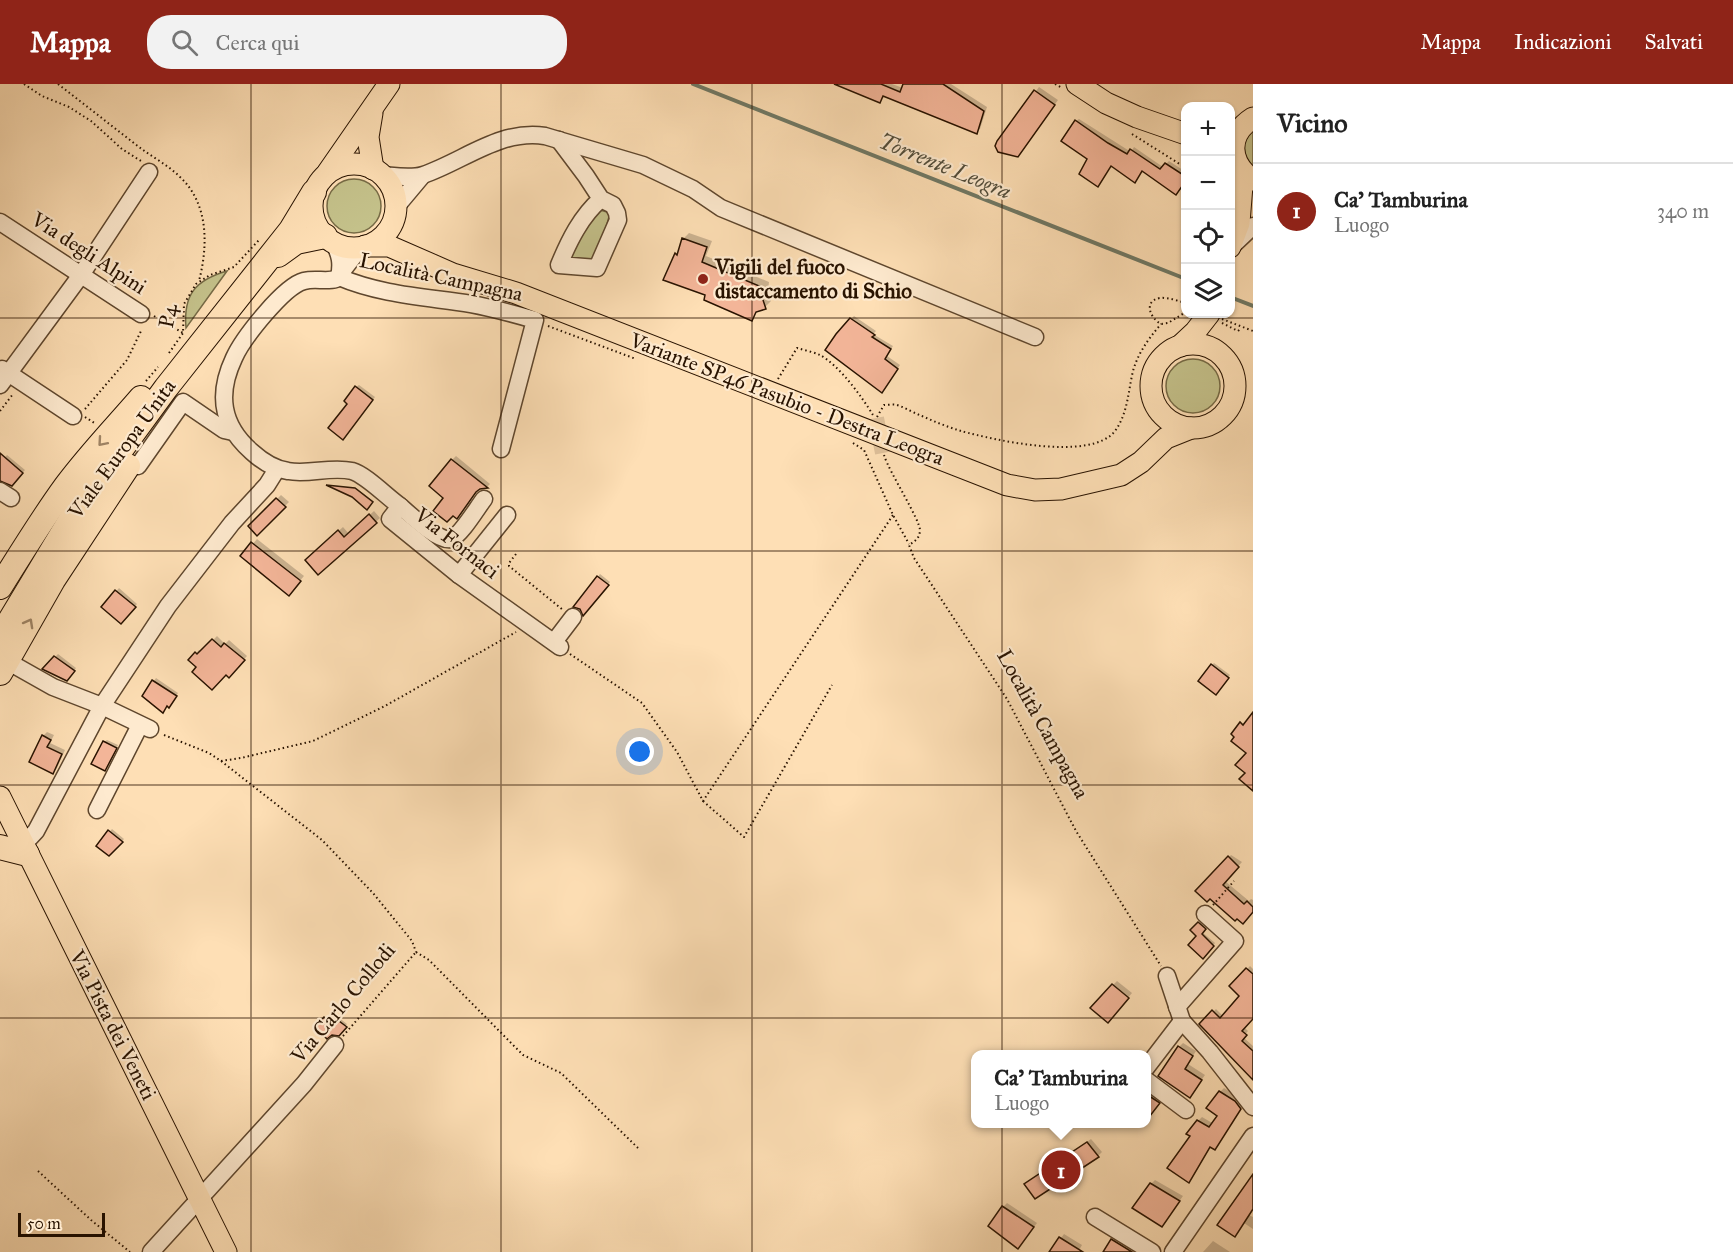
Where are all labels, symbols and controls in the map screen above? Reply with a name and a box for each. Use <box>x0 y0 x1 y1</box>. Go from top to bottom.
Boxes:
search box <box>147 15 567 69</box>
text: Mappa <box>30 25 111 60</box>
icon: search <box>168 26 201 59</box>
text: Cerca qui <box>216 29 299 56</box>
text: Mappa <box>1421 29 1481 55</box>
text: Indicazioni <box>1514 29 1612 55</box>
text: Salvati <box>1645 29 1703 55</box>
map controls <box>1181 102 1235 318</box>
button: + <box>1181 102 1235 156</box>
text: Vicino <box>1277 107 1348 139</box>
water label: Torrente Leogra <box>875 127 1015 205</box>
button: − <box>1181 156 1235 210</box>
text: Ca' Tamburina <box>1334 186 1468 213</box>
text: 1 <box>1293 199 1300 223</box>
text: 340 m <box>1657 199 1709 223</box>
street label: Via degli Alpini <box>26 206 152 300</box>
button: locate <box>1181 210 1235 264</box>
text: Luogo <box>1334 213 1389 237</box>
street label: Località Campagna <box>357 247 525 307</box>
place label: Vigili del fuoco distaccamento di Schio <box>714 254 912 304</box>
button: layers <box>1181 264 1235 318</box>
marker: Vigili del fuoco distaccamento di Schio <box>696 272 710 286</box>
street label: P4 <box>153 301 183 330</box>
street label: Variante SP46 Pasubio - Destra Leogra <box>625 327 948 471</box>
street label: Viale Europa Unita <box>62 374 181 525</box>
one-way arrow <box>98 435 109 446</box>
street label: Via Fornaci <box>409 501 505 584</box>
one-way arrow <box>22 618 33 629</box>
street label: Località Campagna <box>991 645 1095 803</box>
your location <box>625 737 654 766</box>
street label: Via Carlo Collodi <box>285 937 401 1069</box>
street label: Via Pista dei Veneti <box>64 945 162 1105</box>
popup <box>971 1050 1151 1128</box>
text: Ca' Tamburina <box>994 1064 1128 1091</box>
text: Luogo <box>994 1091 1049 1115</box>
pin: 1 <box>1042 1148 1080 1192</box>
scale bar <box>18 1210 105 1238</box>
text: 50 m <box>27 1214 61 1233</box>

